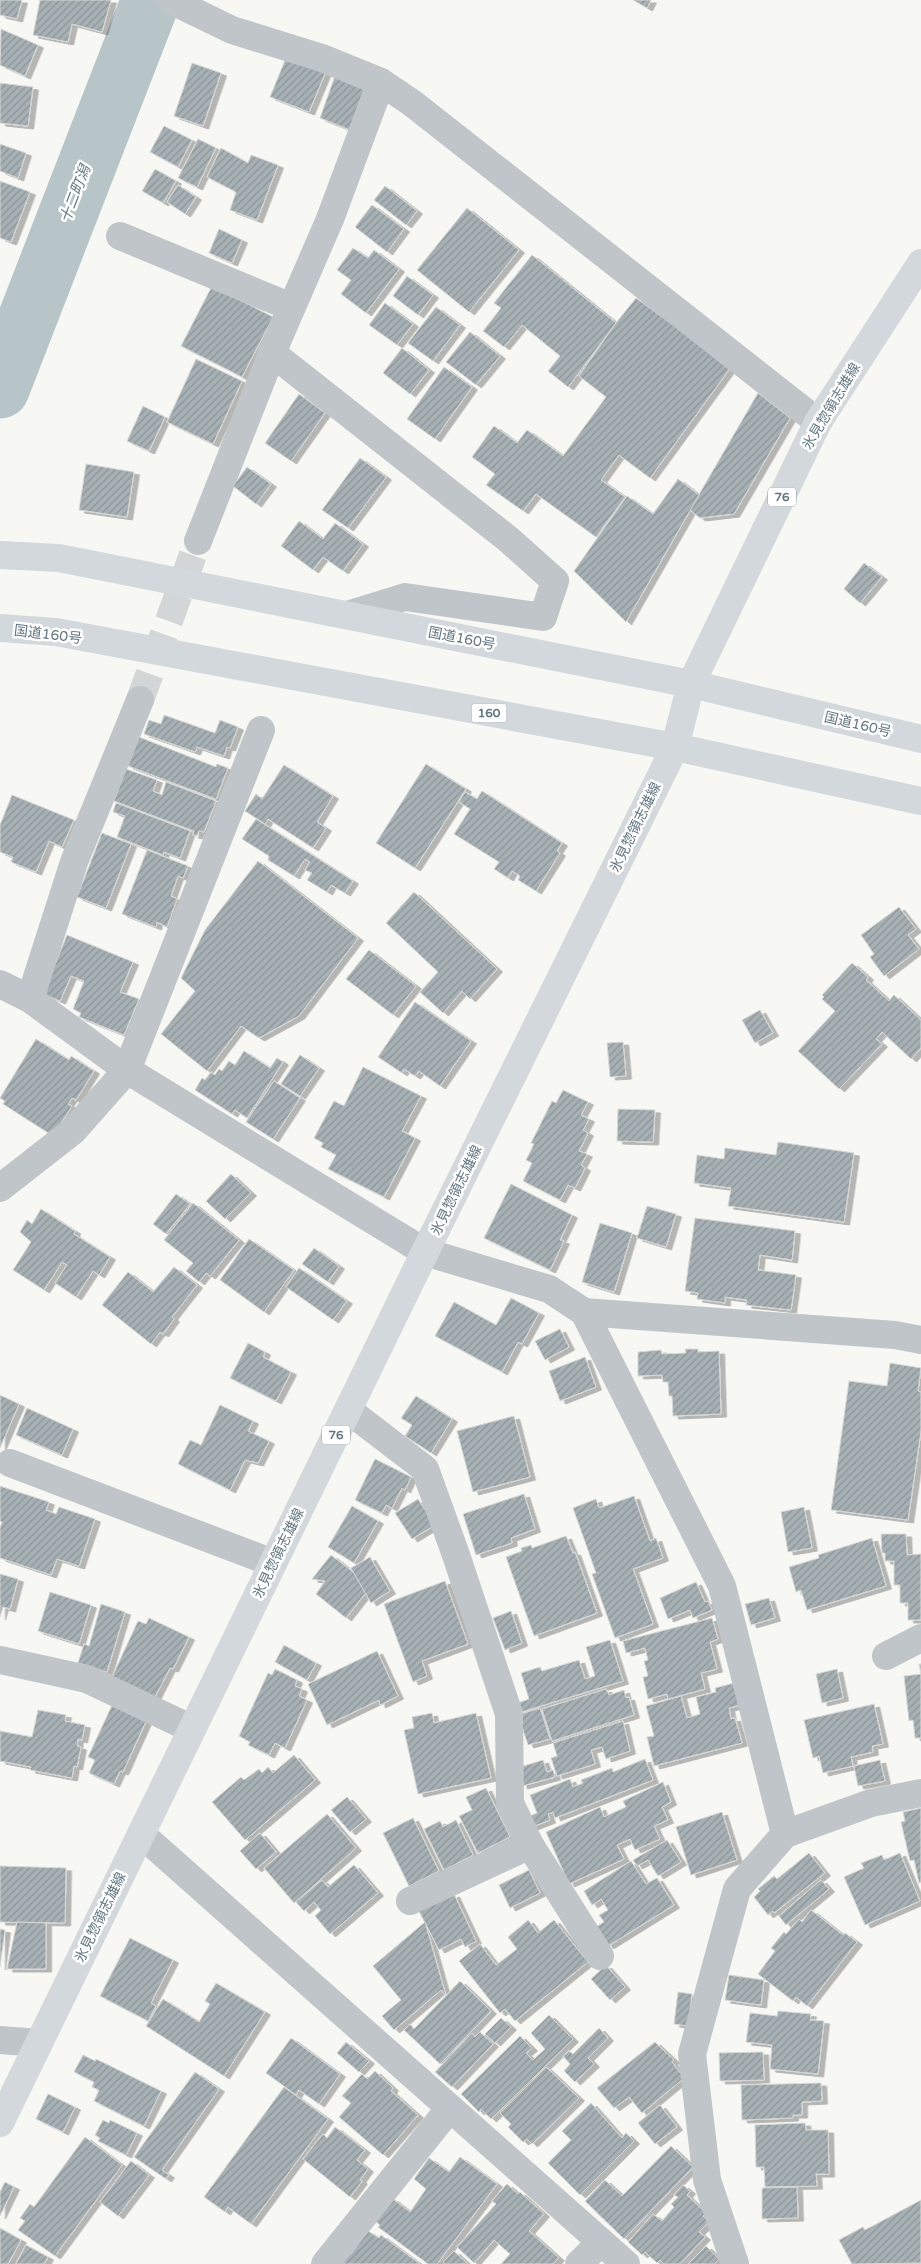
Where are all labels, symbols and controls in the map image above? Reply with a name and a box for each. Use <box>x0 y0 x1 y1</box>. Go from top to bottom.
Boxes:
water label: 十二町潟 <box>56 161 95 225</box>
street label: 氷見惣領志雄線 <box>799 360 864 453</box>
road number: 76 <box>768 488 796 507</box>
street label: 国道160号 <box>13 622 83 647</box>
street label: 国道160号 <box>427 624 497 653</box>
road number: 160 <box>472 704 506 722</box>
street label: 国道160号 <box>823 709 893 740</box>
street label: 氷見惣領志雄線 <box>606 779 665 875</box>
street label: 氷見惣領志雄線 <box>427 1142 486 1238</box>
road number: 76 <box>322 1426 350 1444</box>
street label: 氷見惣領志雄線 <box>249 1505 308 1601</box>
street label: 氷見惣領志雄線 <box>71 1869 130 1965</box>

